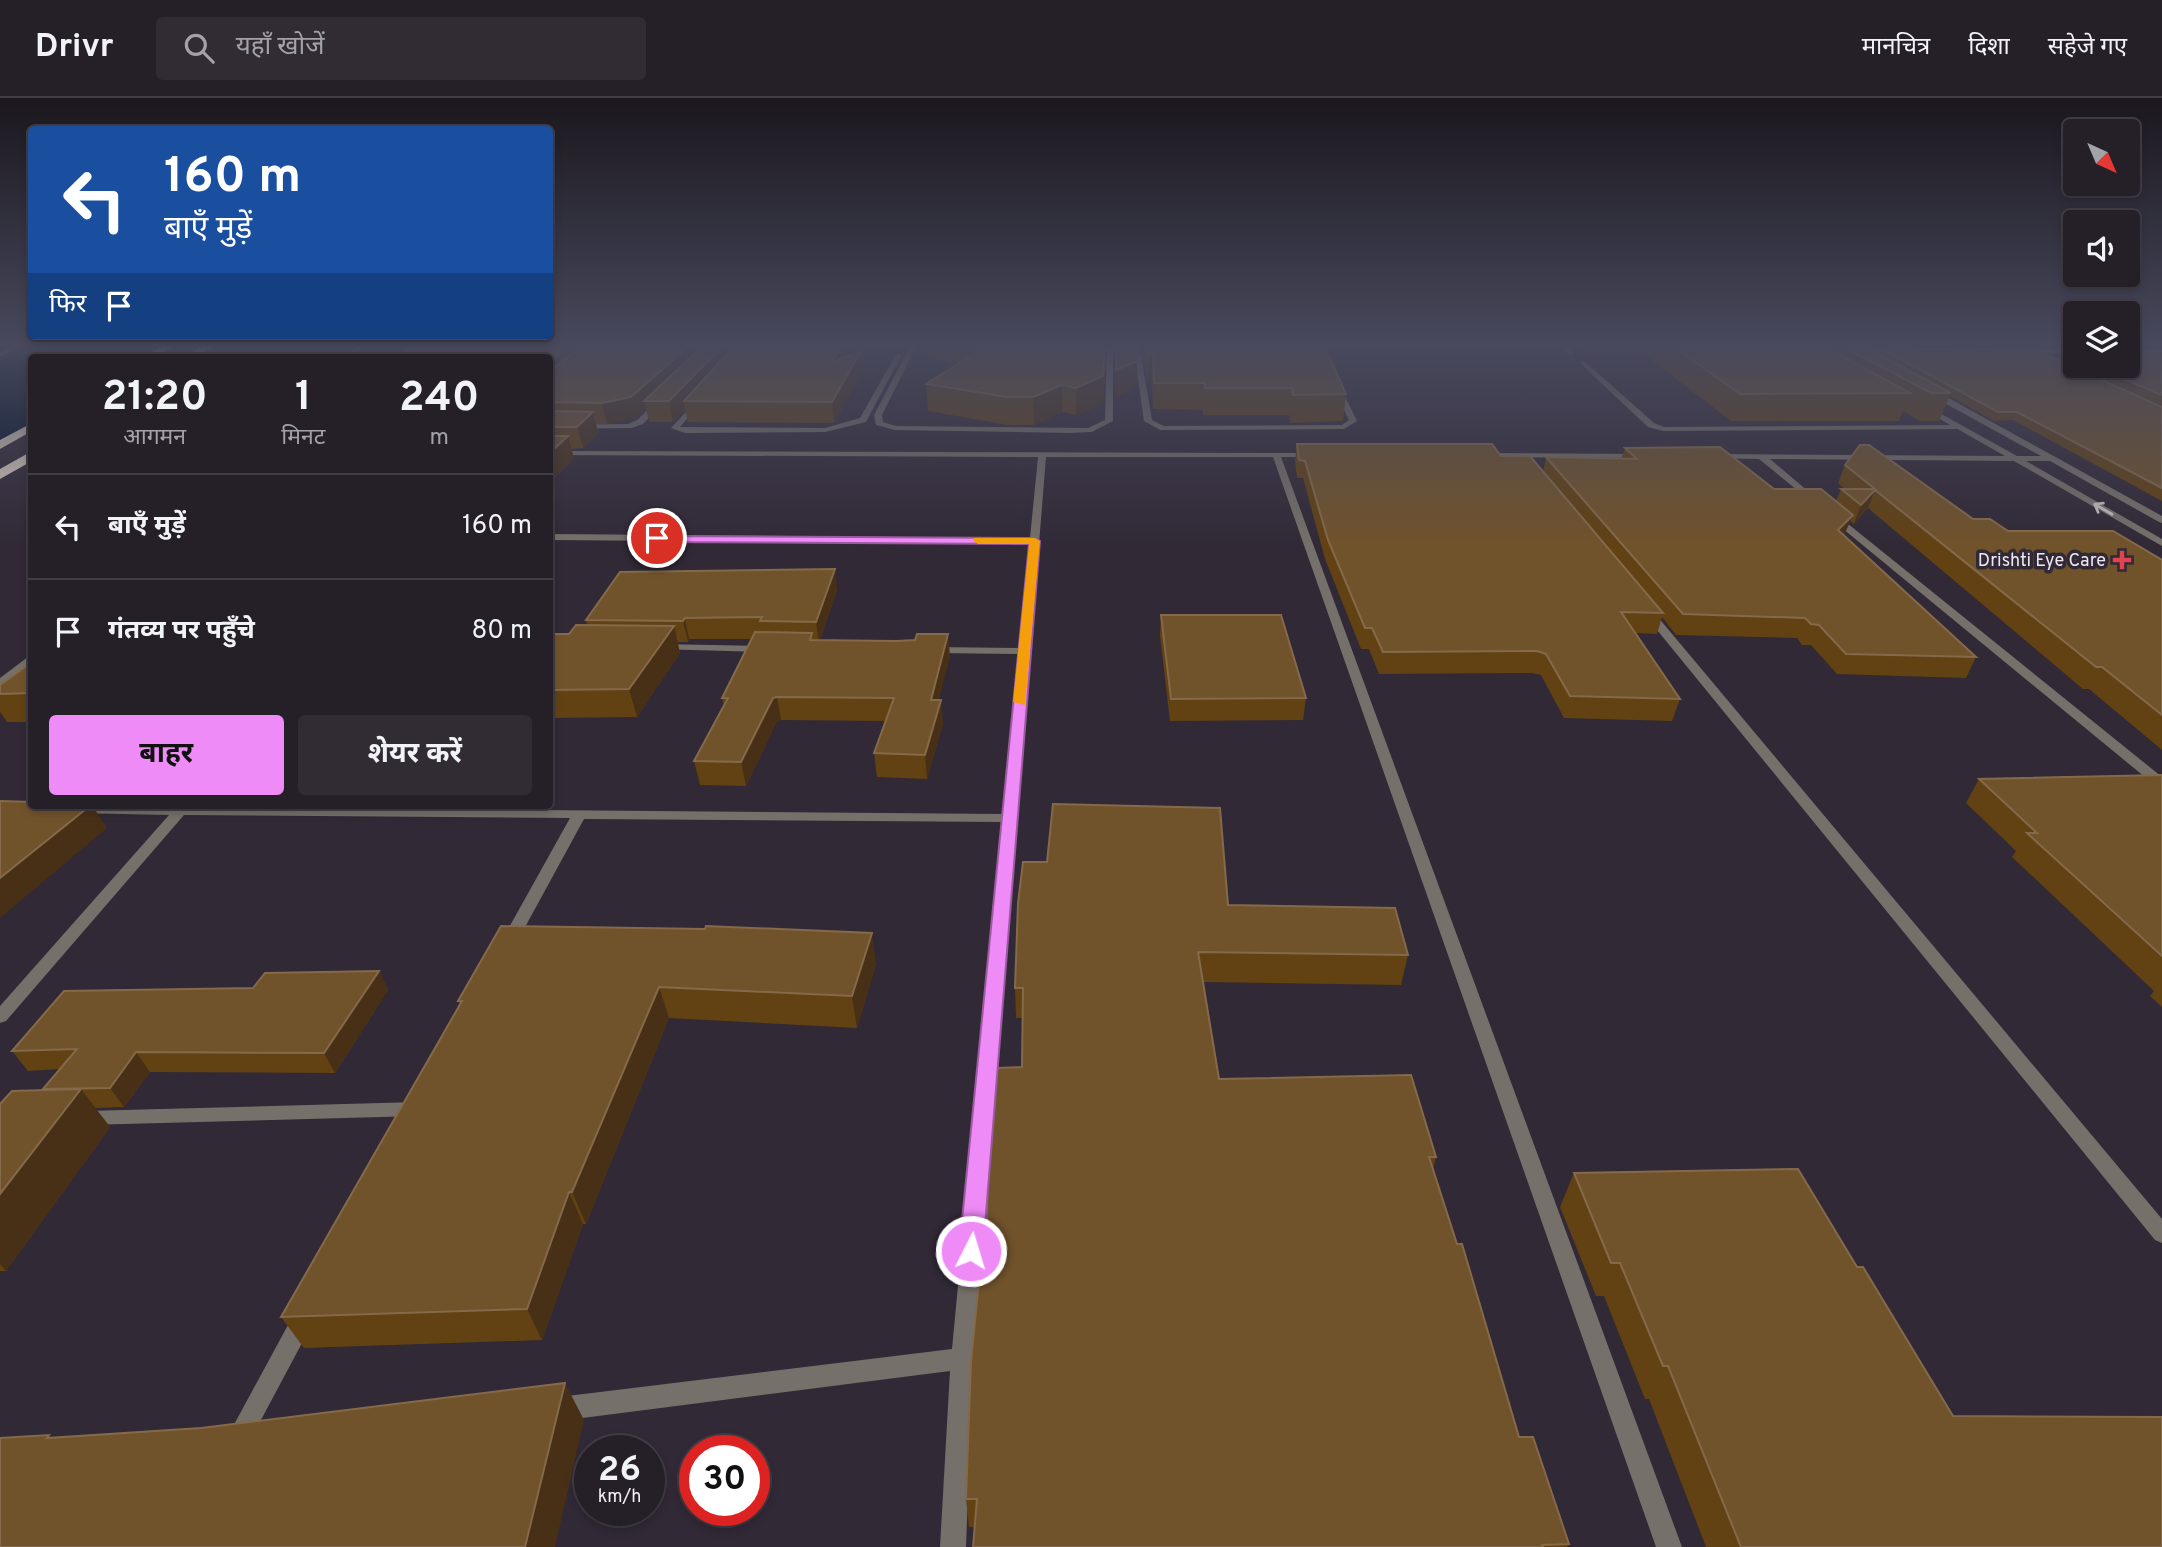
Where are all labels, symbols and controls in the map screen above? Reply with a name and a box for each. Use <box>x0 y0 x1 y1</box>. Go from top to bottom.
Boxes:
search box <box>156 17 646 80</box>
text: Drivr <box>35 27 114 69</box>
icon: search <box>180 29 218 67</box>
text: यहाँ खोजें <box>236 31 325 64</box>
text: मानचित्र <box>1862 33 1930 63</box>
text: दिशा <box>1968 33 2010 63</box>
text: सहेजे गए <box>2048 33 2127 63</box>
north arrow <box>2063 119 2140 196</box>
map controls <box>2063 119 2140 378</box>
text: 160 m <box>164 148 301 210</box>
icon: left <box>49 154 140 245</box>
text: बाएँ मुड़ें <box>164 210 252 250</box>
button: sound <box>2063 210 2140 287</box>
icon: arrive <box>100 287 138 325</box>
text: फिर <box>49 289 86 322</box>
button: layers <box>2063 301 2140 378</box>
text: 21:20 <box>102 372 208 425</box>
text: 1 <box>295 372 312 425</box>
text: 240 <box>399 373 479 426</box>
text: आगमन <box>123 424 186 453</box>
text: मिनट <box>281 424 325 453</box>
text: m <box>429 424 449 453</box>
one-way arrow <box>2093 502 2113 516</box>
icon: left <box>49 508 87 546</box>
pin <box>627 508 687 568</box>
text: बाएँ मुड़ें <box>108 510 186 543</box>
text: 160 m <box>462 510 532 543</box>
icon: arrive <box>638 519 676 557</box>
place label: Drishti Eye Care <box>1978 550 2106 573</box>
marker: Drishti Eye Care <box>2112 550 2132 570</box>
icon: arrive <box>49 613 87 651</box>
text: गंतव्य पर पहुँचे <box>108 615 255 648</box>
text: 80 m <box>472 615 532 648</box>
button: बाहर <box>49 715 284 795</box>
button: शेयर करें <box>298 715 532 795</box>
position arrow <box>934 1214 1008 1288</box>
speed limit sign: 30 <box>679 1435 770 1526</box>
text: 26 <box>598 1449 641 1493</box>
text: km/h <box>598 1486 641 1509</box>

